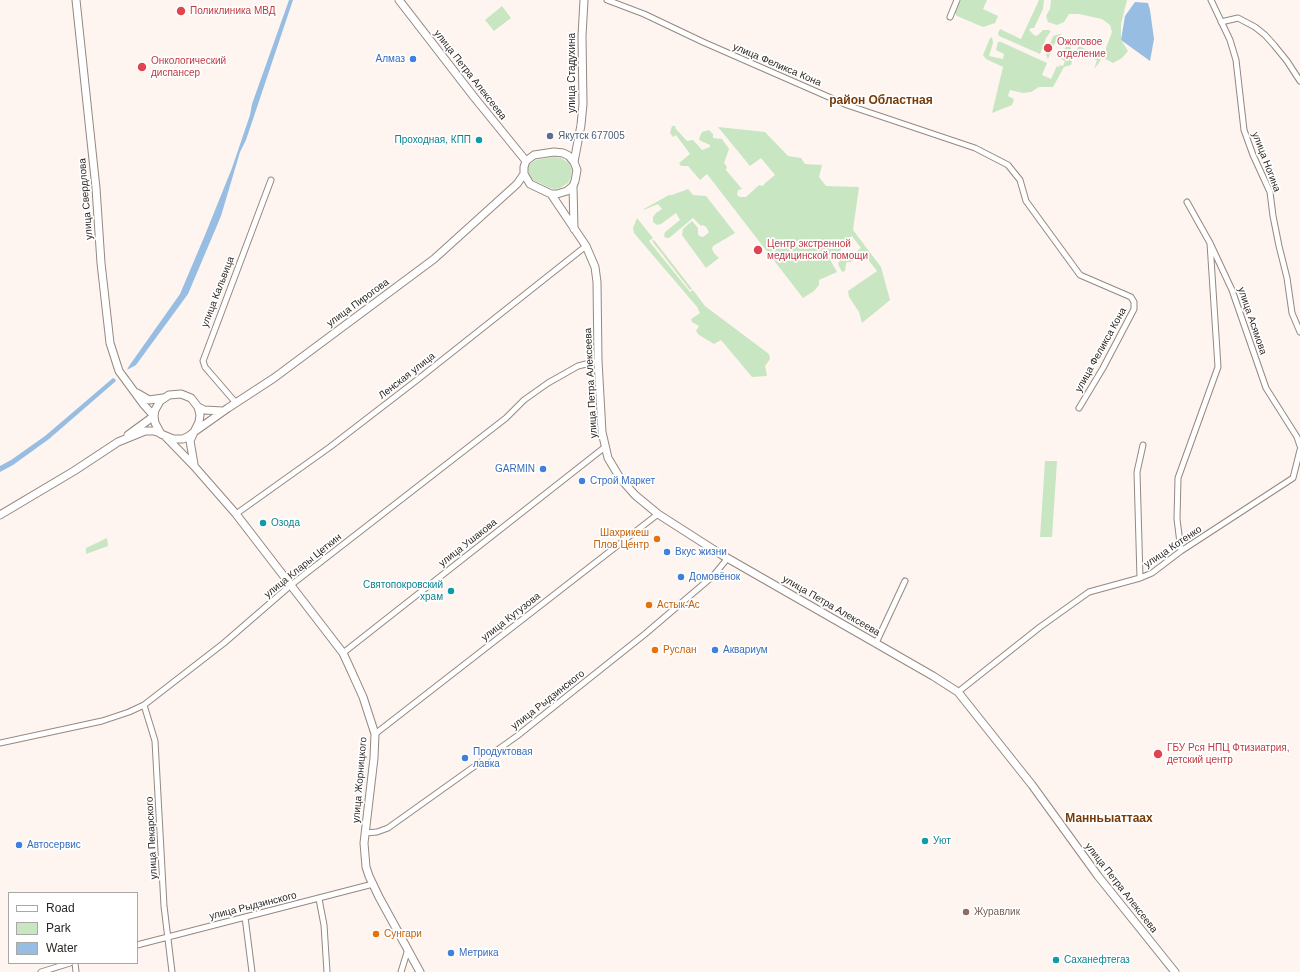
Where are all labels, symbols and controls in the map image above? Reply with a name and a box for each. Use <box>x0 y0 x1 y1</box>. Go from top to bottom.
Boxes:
marker: Поликлиника МВД <box>175 5 187 17</box>
place label: Поликлиника МВД <box>190 5 275 17</box>
street label: улица Петра Алексеева <box>431 28 509 122</box>
street label: улица Стадухина <box>566 33 578 113</box>
place label: Ожоговое отделение <box>1057 36 1106 60</box>
street label: улица Феликса Кона <box>731 41 823 89</box>
marker: Ожоговое отделение <box>1042 42 1054 54</box>
place label: Алмаз <box>376 53 405 65</box>
marker: Алмаз <box>408 54 418 64</box>
place label: Онкологический диспансер <box>151 55 226 78</box>
marker: Онкологический диспансер <box>136 61 148 73</box>
district label: район Областная <box>829 94 933 108</box>
place label: Якутск 677005 <box>558 130 625 142</box>
street label: улица Ногина <box>1249 130 1283 194</box>
marker: Якутск 677005 <box>545 131 555 141</box>
place label: Проходная, КПП <box>394 134 471 146</box>
marker: Проходная, КПП <box>474 135 484 145</box>
street label: улица Свердлова <box>76 158 96 240</box>
place label: Центр экстренной медицинской помощи <box>767 238 868 262</box>
marker: Центр экстренной медицинской помощи <box>752 244 764 256</box>
street label: улица Кальвица <box>199 255 237 329</box>
street label: улица Пирогова <box>325 276 391 330</box>
street label: улица Асямова <box>1235 286 1269 356</box>
street label: улица Феликса Кона <box>1073 306 1129 394</box>
street label: улица Петра Алексеева <box>582 327 600 439</box>
street label: Ленская улица <box>376 350 438 402</box>
place label: GARMIN <box>495 463 535 475</box>
marker: GARMIN <box>538 464 548 474</box>
place label: Строй Маркет <box>590 475 655 487</box>
marker: Строй Маркет <box>577 476 587 486</box>
place label: Озода <box>271 517 300 529</box>
street label: улица Ушакова <box>437 517 499 569</box>
marker: Озода <box>258 518 268 528</box>
street label: улица Котенко <box>1142 523 1204 571</box>
place label: Шахрикеш Плов Центр <box>594 527 649 550</box>
street label: улица Клары Цеткин <box>262 531 344 601</box>
marker: Шахрикеш Плов Центр <box>652 534 662 544</box>
place label: Вкус жизни <box>675 546 727 558</box>
marker: Вкус жизни <box>662 547 672 557</box>
place label: Домовёнок <box>689 571 740 583</box>
marker: Домовёнок <box>676 572 686 582</box>
street label: улица Петра Алексеева <box>780 573 882 639</box>
place label: Святопокровский храм <box>363 579 443 602</box>
marker: Святопокровский храм <box>446 586 456 596</box>
street label: улица Кутузова <box>479 590 543 644</box>
place label: Астык-Ас <box>657 599 700 611</box>
marker: Астык-Ас <box>644 600 654 610</box>
place label: Руслан <box>663 644 696 656</box>
place label: Аквариум <box>723 644 768 656</box>
marker: Руслан <box>650 645 660 655</box>
marker: Аквариум <box>710 645 720 655</box>
street label: улица Рыдзинского <box>509 668 587 732</box>
street label: улица Жорницкого <box>350 736 370 824</box>
place label: ГБУ Рся НПЦ Фтизиатрия, детский центр <box>1167 742 1290 766</box>
place label: Продуктовая лавка <box>473 746 533 770</box>
marker: ГБУ Рся НПЦ Фтизиатрия, детский центр <box>1152 748 1164 760</box>
marker: Продуктовая лавка <box>460 753 470 763</box>
street label: улица Пекарского <box>144 796 160 880</box>
district label: Манньыаттаах <box>1065 812 1153 826</box>
place label: Уют <box>933 835 951 847</box>
marker: Уют <box>920 836 930 846</box>
place label: Автосервис <box>27 839 81 851</box>
marker: Автосервис <box>14 840 24 850</box>
street label: улица Петра Алексеева <box>1082 841 1160 935</box>
street label: улица Рыдзинского <box>208 889 298 923</box>
legend <box>8 892 138 964</box>
text: Road <box>46 901 75 915</box>
place label: Журавлик <box>974 906 1020 918</box>
marker: Журавлик <box>961 907 971 917</box>
text: Park <box>46 921 71 935</box>
place label: Сунгари <box>384 928 422 940</box>
marker: Сунгари <box>371 929 381 939</box>
text: Water <box>46 941 78 955</box>
place label: Метрика <box>459 947 499 959</box>
marker: Метрика <box>446 948 456 958</box>
place label: Саханефтегаз <box>1064 954 1130 966</box>
marker: Саханефтегаз <box>1051 955 1061 965</box>

